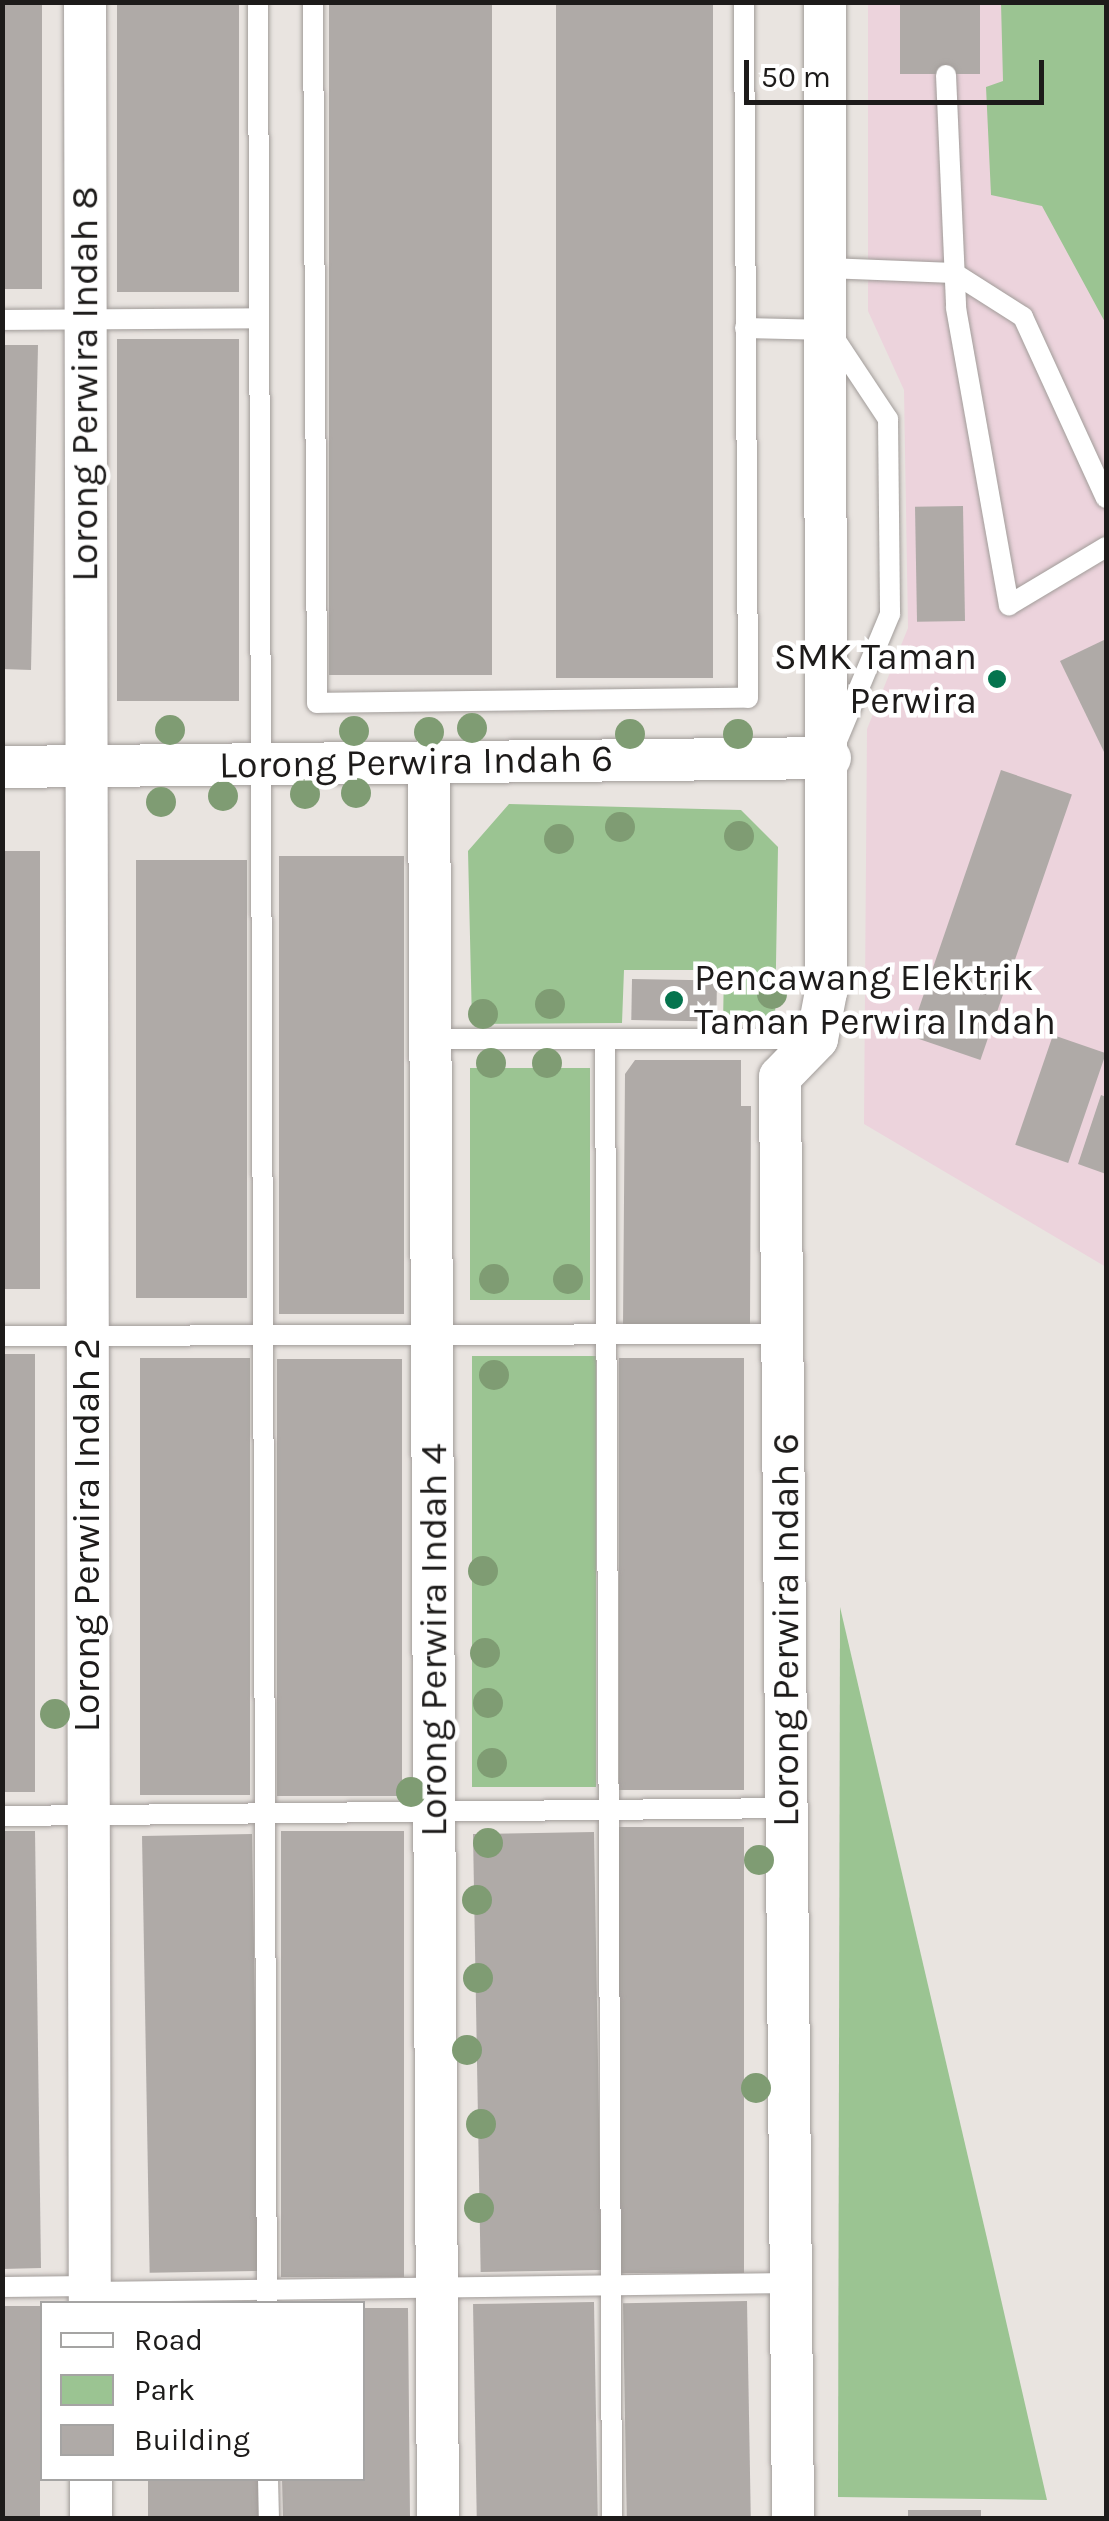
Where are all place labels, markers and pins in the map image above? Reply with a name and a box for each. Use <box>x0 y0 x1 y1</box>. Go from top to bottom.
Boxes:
place label: SMK Taman Perwira <box>774 634 977 724</box>
marker: SMK Taman Perwira <box>986 668 1008 690</box>
place label: Pencawang Elektrik Taman Perwira Indah <box>694 955 1056 1044</box>
marker: Pencawang Elektrik Taman Perwira Indah <box>663 989 685 1011</box>

